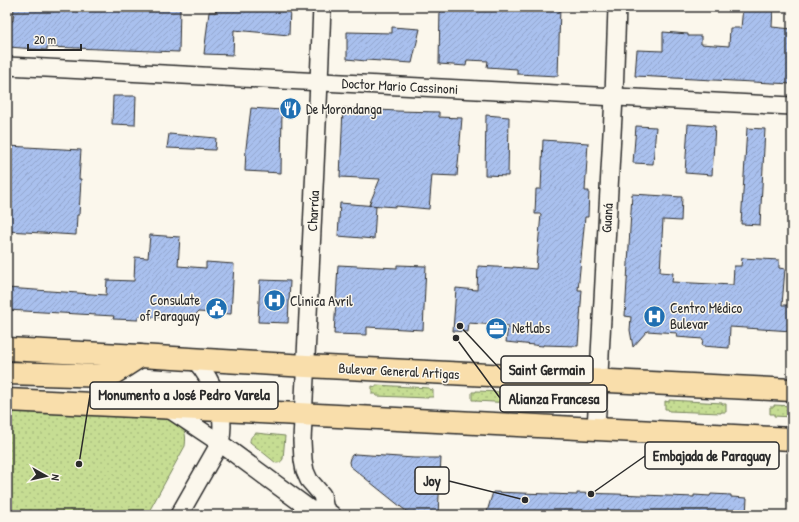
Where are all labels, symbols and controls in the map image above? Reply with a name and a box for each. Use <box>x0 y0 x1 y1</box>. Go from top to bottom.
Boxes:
scale bar <box>28 26 81 52</box>
text: 20 m <box>34 31 56 48</box>
street label: Doctor Mario Cassinoni <box>341 73 459 98</box>
restaurant icon: De Morondanga <box>278 96 304 122</box>
place label: De Morondanga <box>306 99 382 119</box>
street label: Charrúa <box>302 190 323 232</box>
street label: Guaná <box>596 202 617 233</box>
hospital icon: Clinica Avril <box>261 288 287 314</box>
place label: Consulate of Paraguay <box>140 290 200 326</box>
place label: Clinica Avril <box>290 291 353 310</box>
public building icon: Consulate of Paraguay <box>203 295 229 321</box>
place label: Centro Médico Bulevar <box>670 298 743 333</box>
hospital icon: Centro Médico Bulevar <box>641 303 667 329</box>
office icon: Netlabs <box>484 315 510 341</box>
place label: Netlabs <box>512 318 550 337</box>
callout: Saint Germain <box>501 356 593 383</box>
street label: Bulevar General Artigas <box>338 358 460 384</box>
text: Saint Germain <box>509 359 586 380</box>
callout: Monumento a José Pedro Varela <box>90 382 278 409</box>
text: Monumento a José Pedro Varela <box>98 384 270 405</box>
callout: Alianza Francesa <box>500 385 607 412</box>
text: Alianza Francesa <box>509 388 599 409</box>
callout: Embajada de Paraguay <box>645 442 779 469</box>
text: Embajada de Paraguay <box>653 445 772 467</box>
north arrow <box>26 456 66 496</box>
callout: Joy <box>415 467 449 494</box>
text: Joy <box>423 470 442 492</box>
text: N <box>49 474 63 481</box>

